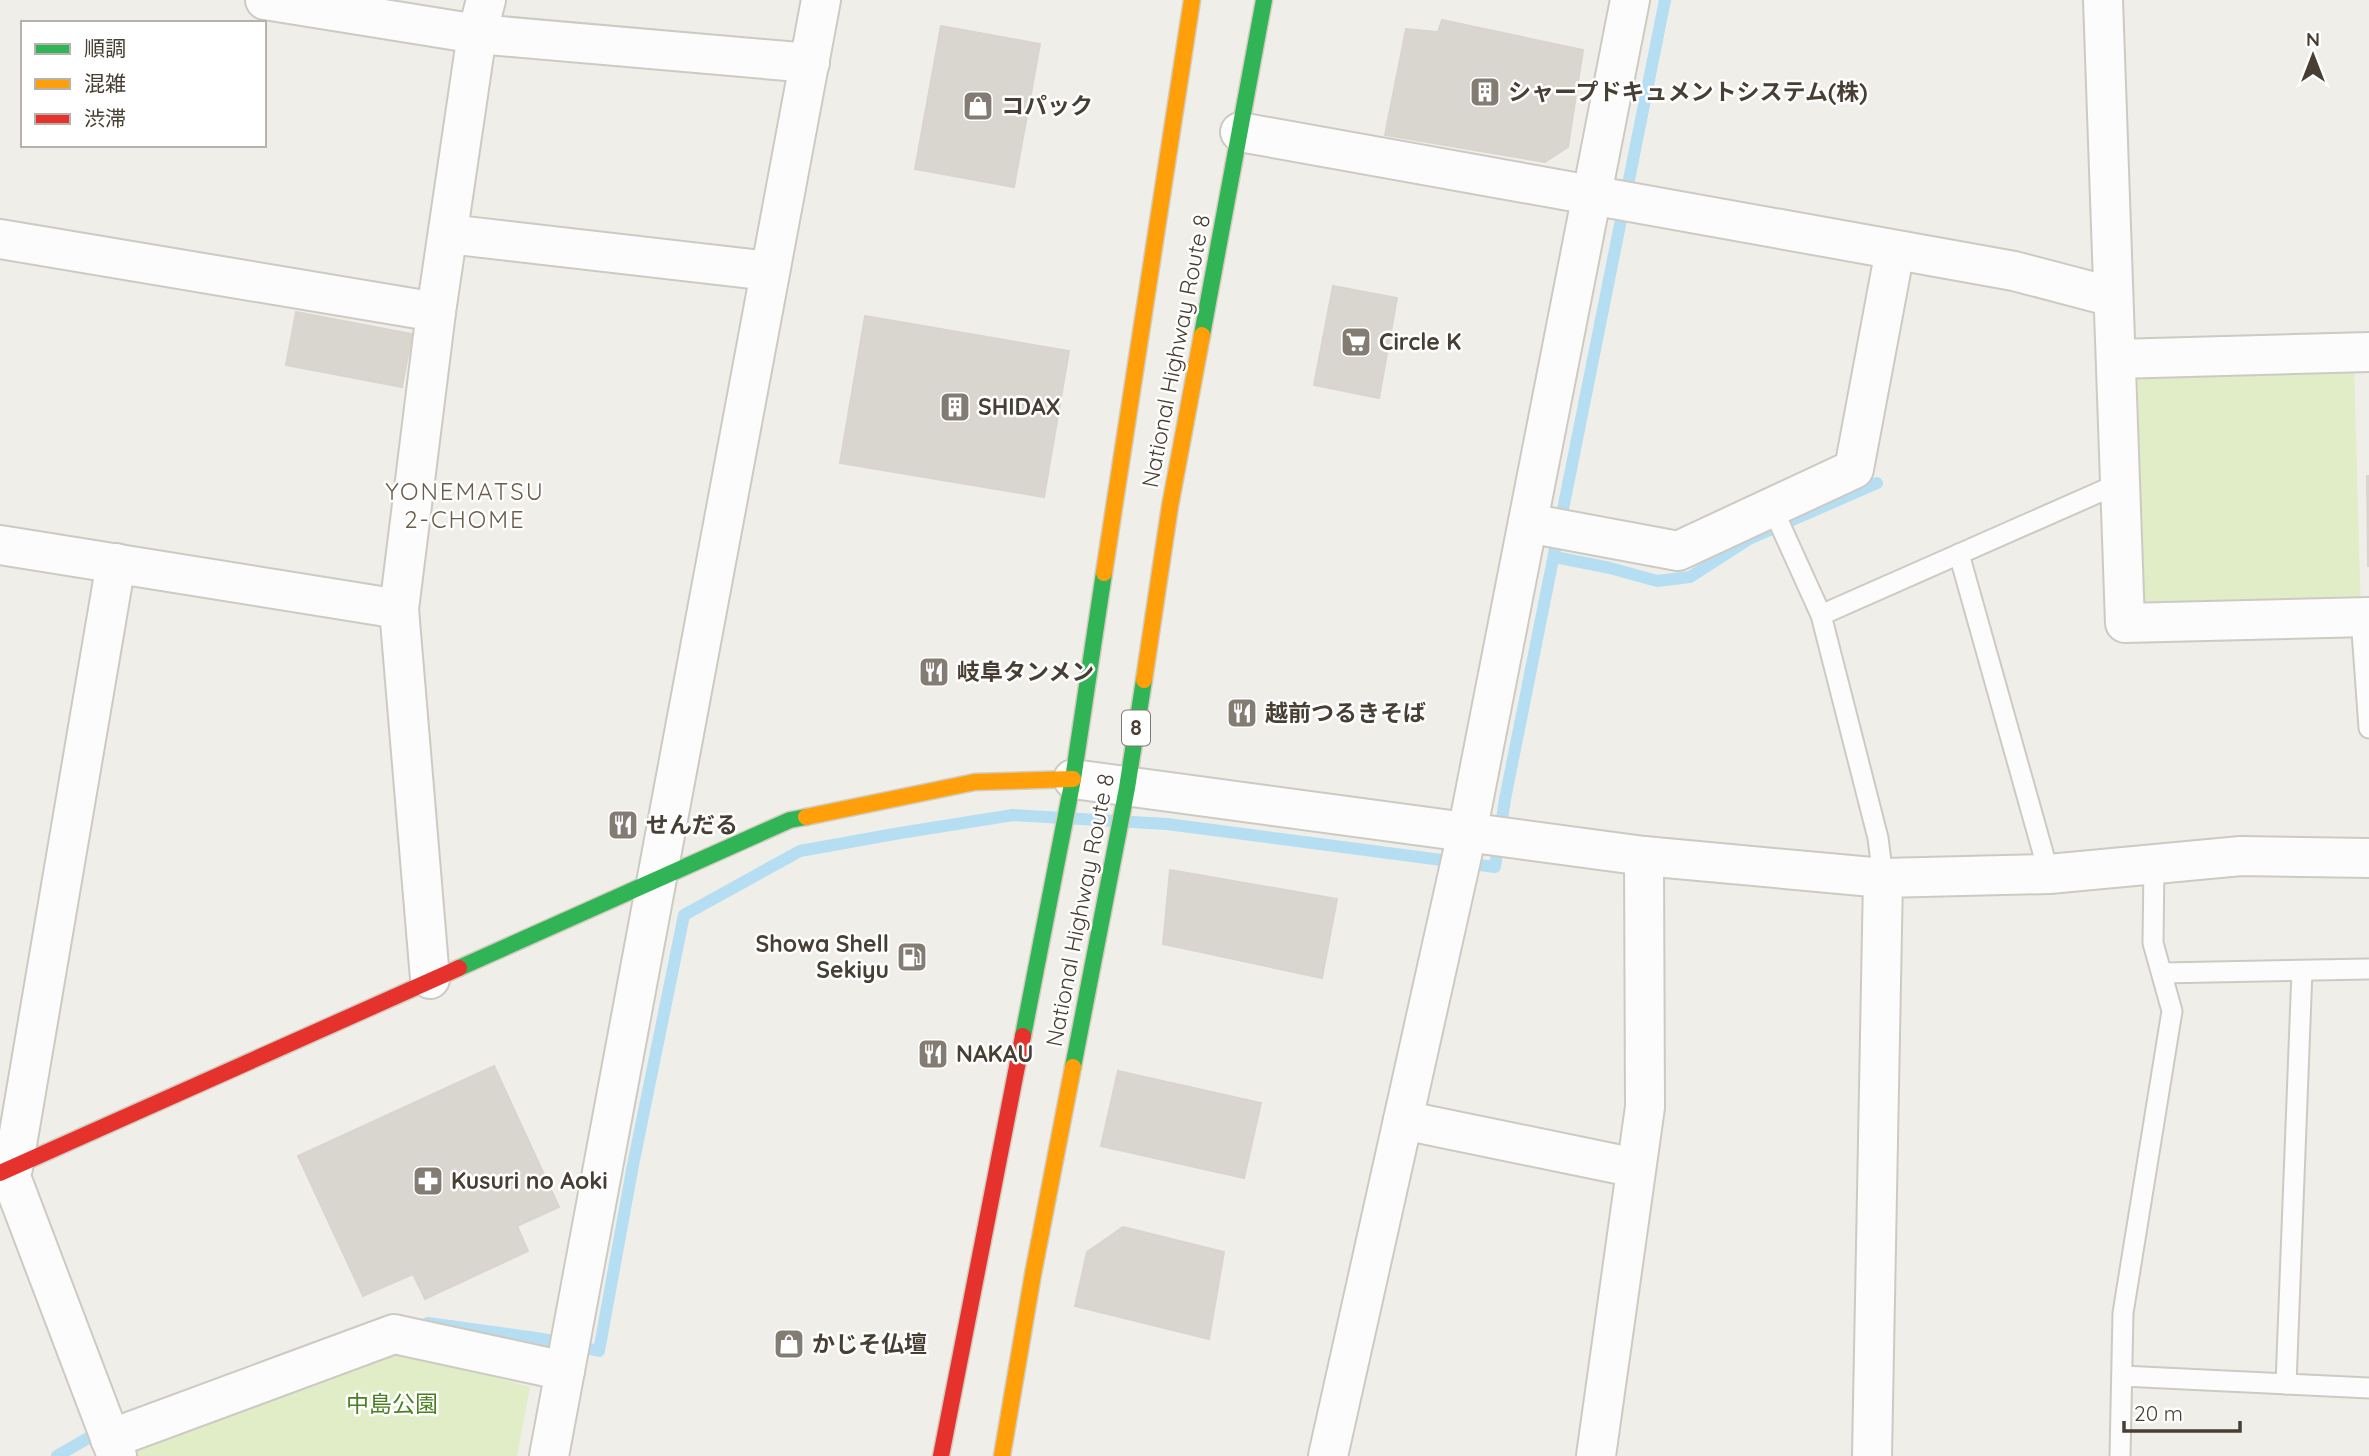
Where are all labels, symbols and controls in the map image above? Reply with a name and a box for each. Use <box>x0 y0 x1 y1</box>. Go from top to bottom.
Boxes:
legend <box>21 21 266 147</box>
north arrow <box>2278 21 2348 91</box>
text: N <box>2306 27 2320 51</box>
text: 順調 <box>84 35 126 61</box>
text: 混雑 <box>84 70 126 96</box>
building icon: シャープドキュメントシステム(株) <box>1468 75 1502 109</box>
place label: シャープドキュメントシステム(株) <box>1508 77 1867 106</box>
shop icon: コパック <box>961 89 995 123</box>
place label: コパック <box>1001 91 1093 120</box>
text: 渋滞 <box>84 105 126 131</box>
street label: National Highway Route 8 <box>1135 212 1216 490</box>
supermarket icon: Circle K <box>1339 325 1373 359</box>
place label: Circle K <box>1379 327 1461 356</box>
building icon: SHIDAX <box>938 390 972 424</box>
place label: SHIDAX <box>978 392 1061 421</box>
district label: YONEMATSU 2-CHOME <box>385 476 545 534</box>
restaurant icon: 岐阜タンメン <box>917 655 951 689</box>
place label: 岐阜タンメン <box>957 657 1094 686</box>
restaurant icon: 越前つるきそば <box>1225 696 1259 730</box>
place label: 越前つるきそば <box>1265 698 1426 727</box>
road number: 8 <box>1122 710 1150 746</box>
street label: National Highway Route 8 <box>1039 771 1120 1049</box>
restaurant icon: せんだる <box>606 808 640 842</box>
place label: せんだる <box>646 810 738 839</box>
place label: Showa Shell Sekiyu <box>756 929 889 984</box>
fuel station icon: Showa Shell Sekiyu <box>895 940 929 974</box>
restaurant icon: NAKAU <box>916 1037 950 1071</box>
place label: NAKAU <box>956 1039 1033 1068</box>
pharmacy icon: Kusuri no Aoki <box>411 1164 445 1198</box>
place label: Kusuri no Aoki <box>451 1166 608 1195</box>
shop icon: かじそ仏壇 <box>772 1327 806 1361</box>
place label: かじそ仏壇 <box>812 1329 927 1358</box>
park label: 中島公園 <box>346 1389 438 1418</box>
scale bar <box>2124 1390 2240 1434</box>
text: 20 m <box>2134 1400 2183 1426</box>

